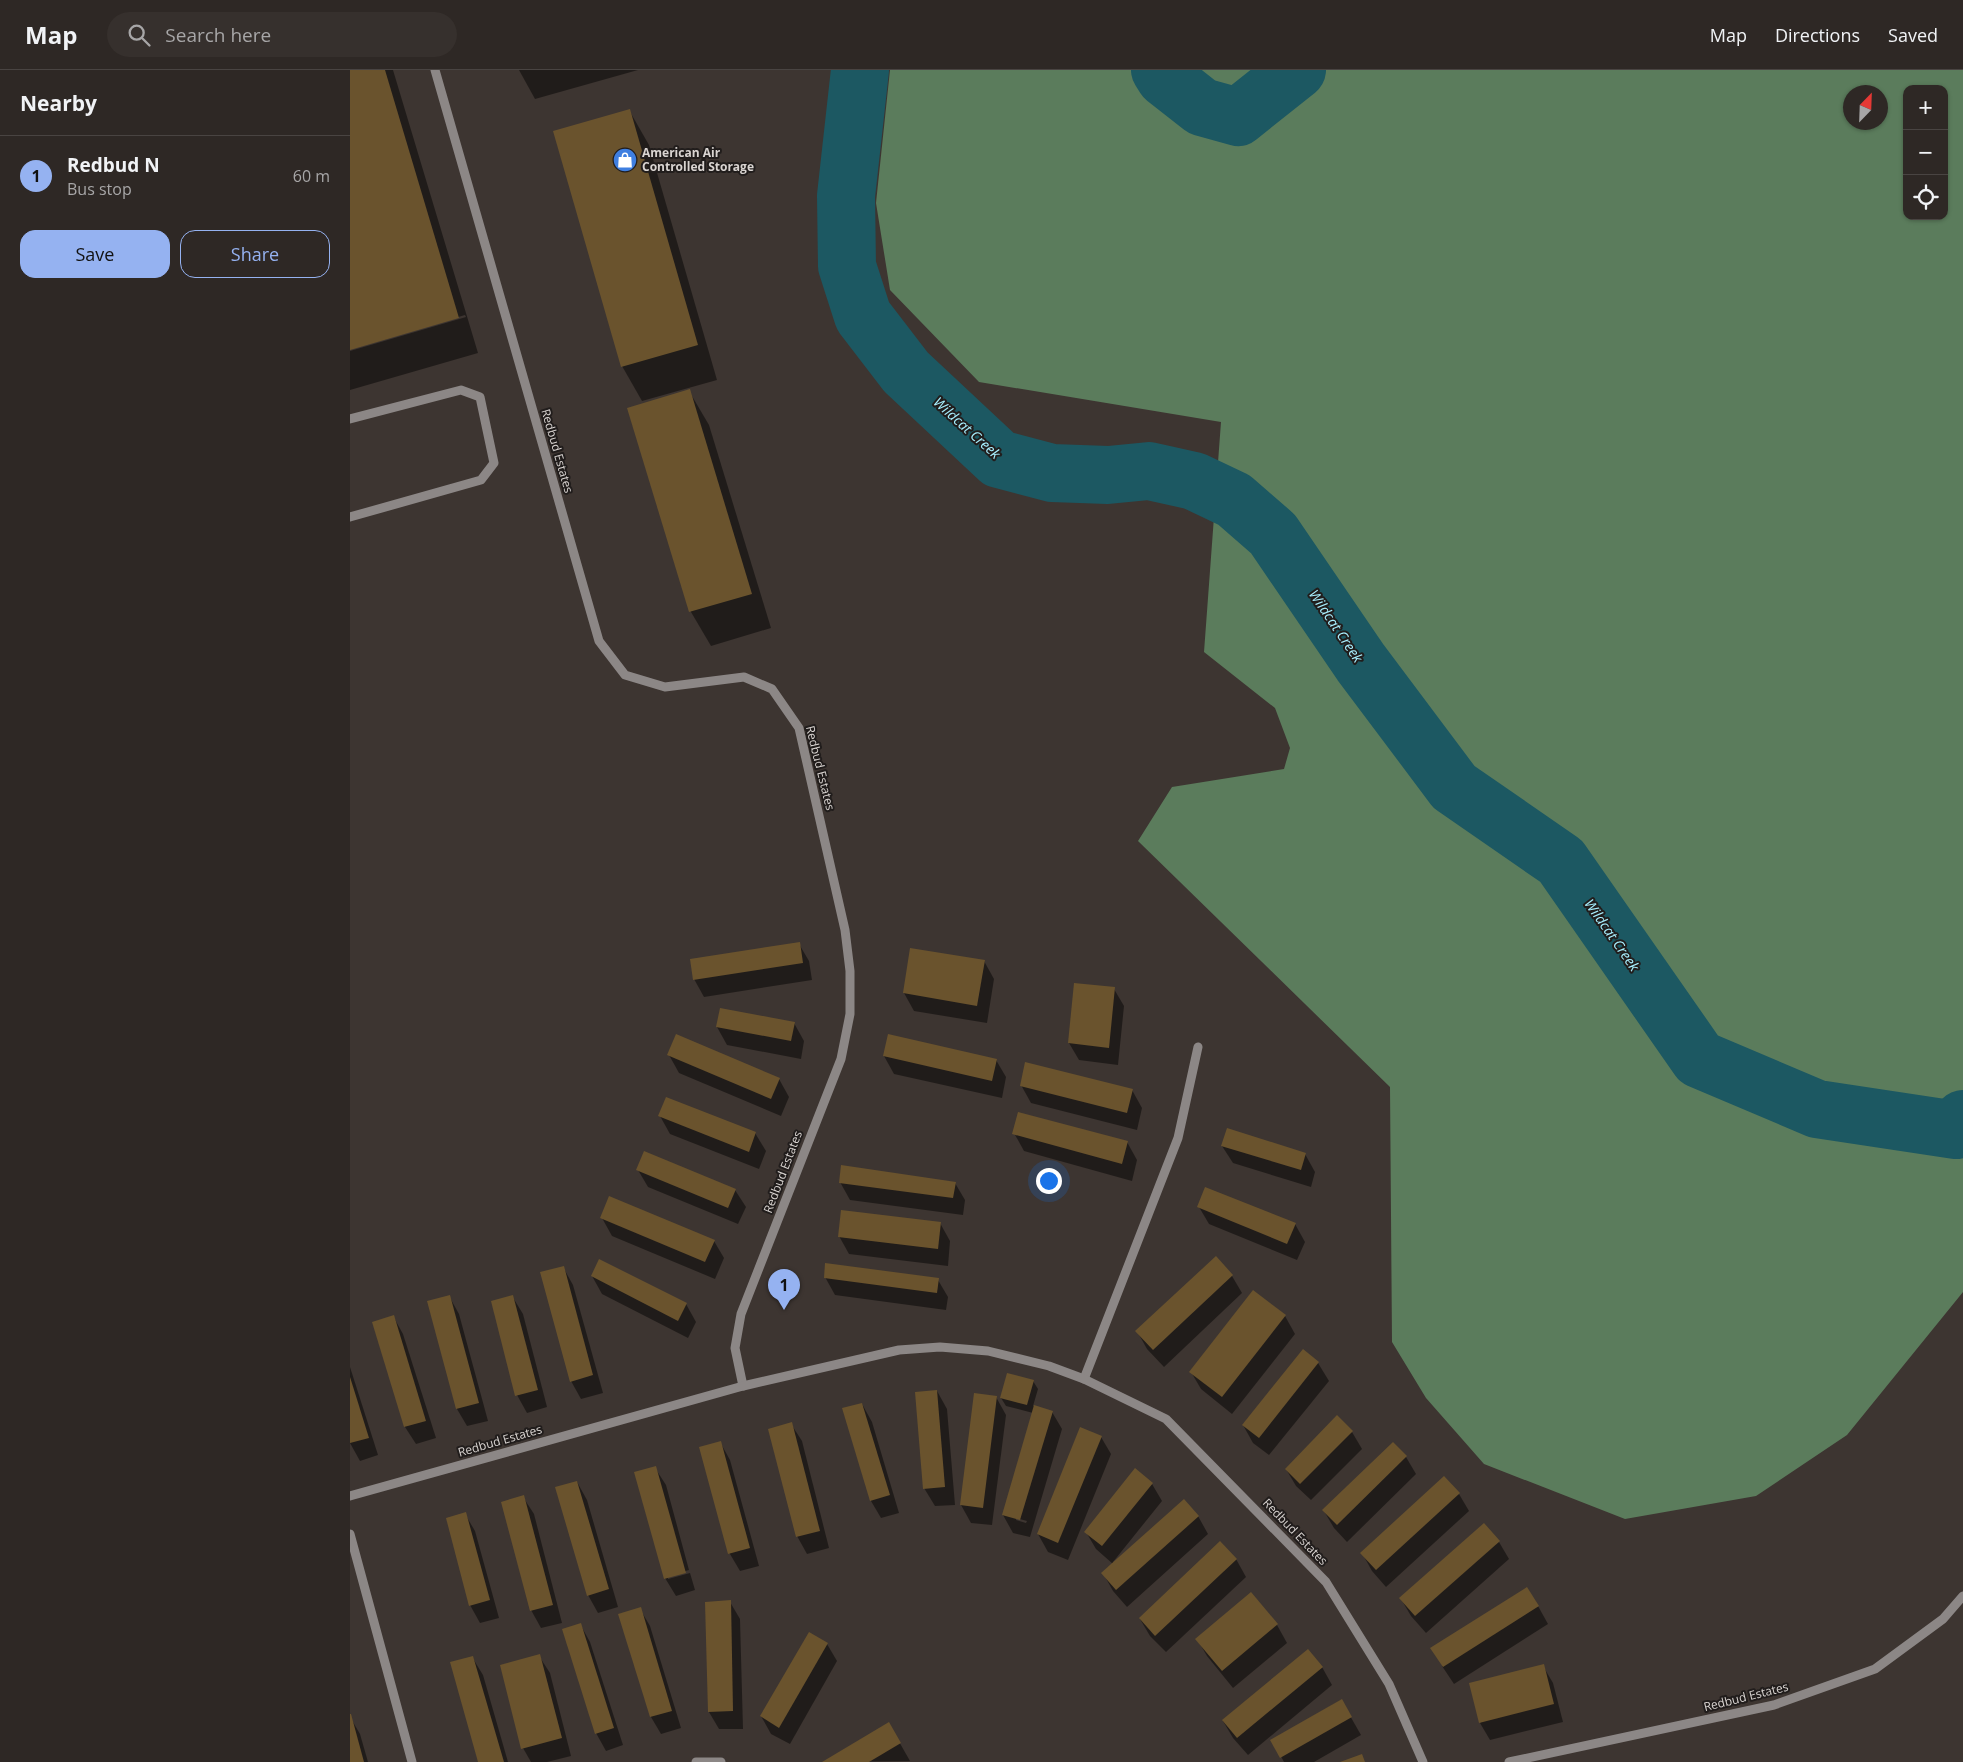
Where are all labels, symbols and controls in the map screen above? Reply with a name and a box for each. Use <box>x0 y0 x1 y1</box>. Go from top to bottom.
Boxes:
search box <box>107 12 457 57</box>
text: Map <box>25 18 77 51</box>
icon: search <box>125 21 153 49</box>
text: Search here <box>165 22 271 48</box>
text: Map <box>1710 23 1747 47</box>
text: Directions <box>1775 23 1860 47</box>
text: Saved <box>1888 23 1938 47</box>
north arrow <box>1843 85 1888 130</box>
map controls <box>1903 85 1948 220</box>
button: + <box>1903 85 1948 130</box>
text: Nearby <box>20 89 97 117</box>
button: − <box>1903 130 1948 175</box>
place label: American Air Controlled Storage <box>642 144 754 175</box>
shop icon: American Air Controlled Storage <box>612 147 638 173</box>
text: Redbud N <box>67 152 160 178</box>
text: 1 <box>31 165 41 187</box>
text: 60 m <box>293 165 330 187</box>
button: locate <box>1903 175 1948 220</box>
text: Bus stop <box>67 178 132 200</box>
button: Save <box>20 230 170 278</box>
button: Share <box>180 230 330 278</box>
water label: Wildcat Creek <box>930 392 1006 464</box>
street label: Redbud Estates <box>537 407 578 495</box>
water label: Wildcat Creek <box>1305 586 1368 667</box>
street label: Redbud Estates <box>802 724 839 812</box>
water label: Wildcat Creek <box>1580 895 1645 976</box>
street label: Redbud Estates <box>759 1128 806 1215</box>
your location <box>1036 1168 1062 1194</box>
pin: 1 <box>768 1269 800 1310</box>
street label: Redbud Estates <box>456 1420 544 1461</box>
street label: Redbud Estates <box>1259 1495 1332 1569</box>
street label: Redbud Estates <box>1702 1678 1790 1715</box>

